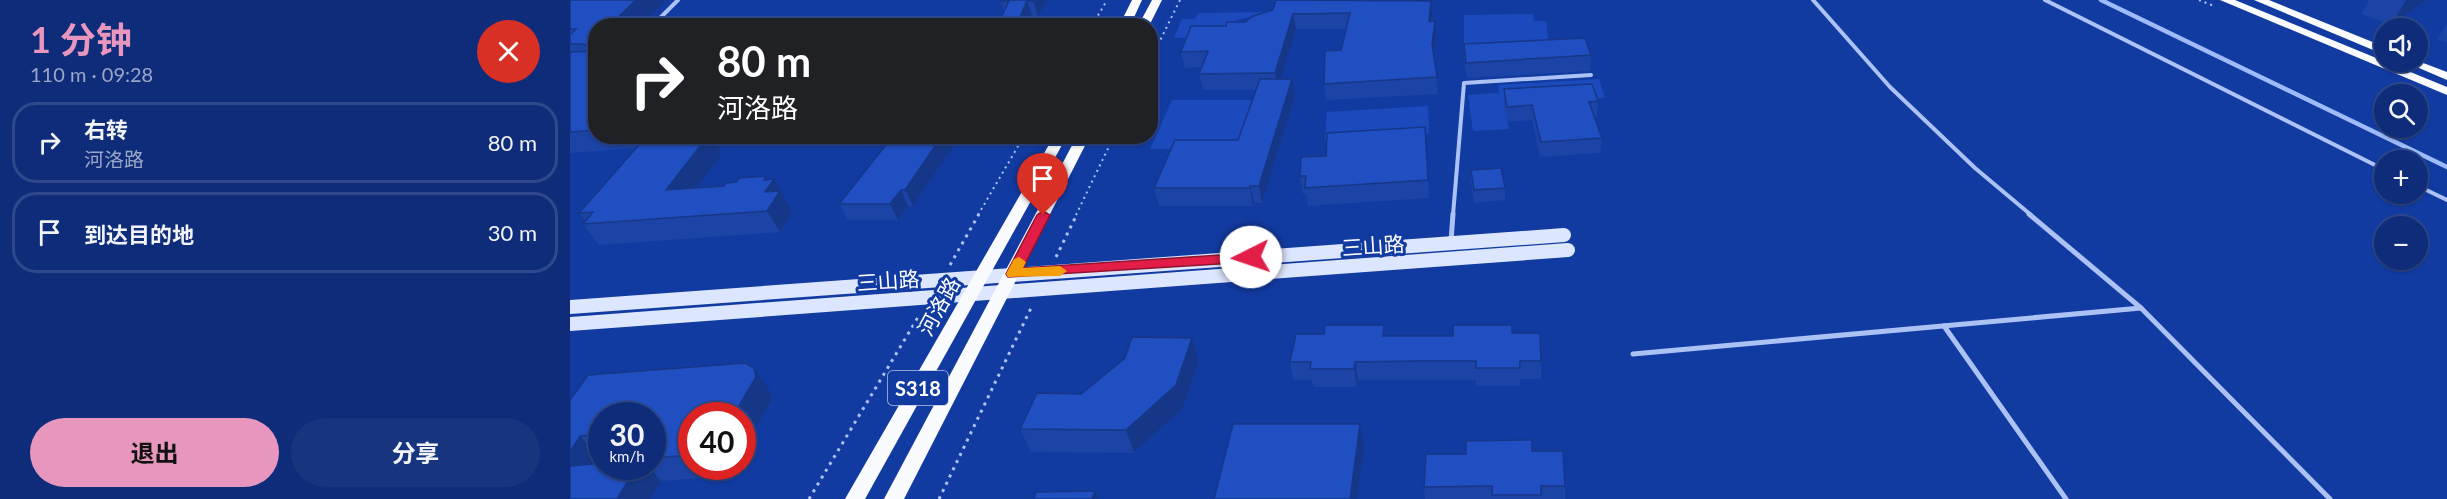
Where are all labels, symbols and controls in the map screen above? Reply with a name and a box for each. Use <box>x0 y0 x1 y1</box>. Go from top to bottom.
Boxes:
text: 1 分钟 <box>30 17 132 61</box>
map controls <box>2374 18 2428 270</box>
button: sound <box>2374 18 2428 72</box>
button: close <box>477 20 540 83</box>
text: 80 m <box>717 36 811 86</box>
icon: right <box>618 42 696 120</box>
text: 110 m · 09:28 <box>30 62 153 86</box>
button: search <box>2374 84 2428 138</box>
text: 河洛路 <box>717 91 798 124</box>
text: 右转 <box>84 116 128 143</box>
icon: right <box>33 126 66 159</box>
text: 80 m <box>488 129 537 156</box>
text: 河洛路 <box>84 147 144 171</box>
button: + <box>2374 150 2428 204</box>
pin <box>1017 153 1068 215</box>
icon: arrive <box>1026 162 1059 195</box>
icon: arrive <box>33 216 66 249</box>
button: − <box>2374 216 2428 270</box>
text: 30 m <box>488 219 537 246</box>
text: 到达目的地 <box>84 221 194 248</box>
position arrow <box>1219 225 1283 289</box>
street label: 三山路 <box>1341 230 1405 260</box>
street label: 三山路 <box>856 265 920 295</box>
street label: 河洛路 <box>912 272 964 340</box>
road number: S318 <box>888 371 948 405</box>
speed limit sign: 40 <box>678 402 756 480</box>
text: 30 <box>610 416 644 452</box>
button: 退出 <box>30 418 279 487</box>
button: 分享 <box>291 418 540 487</box>
text: km/h <box>609 447 645 465</box>

